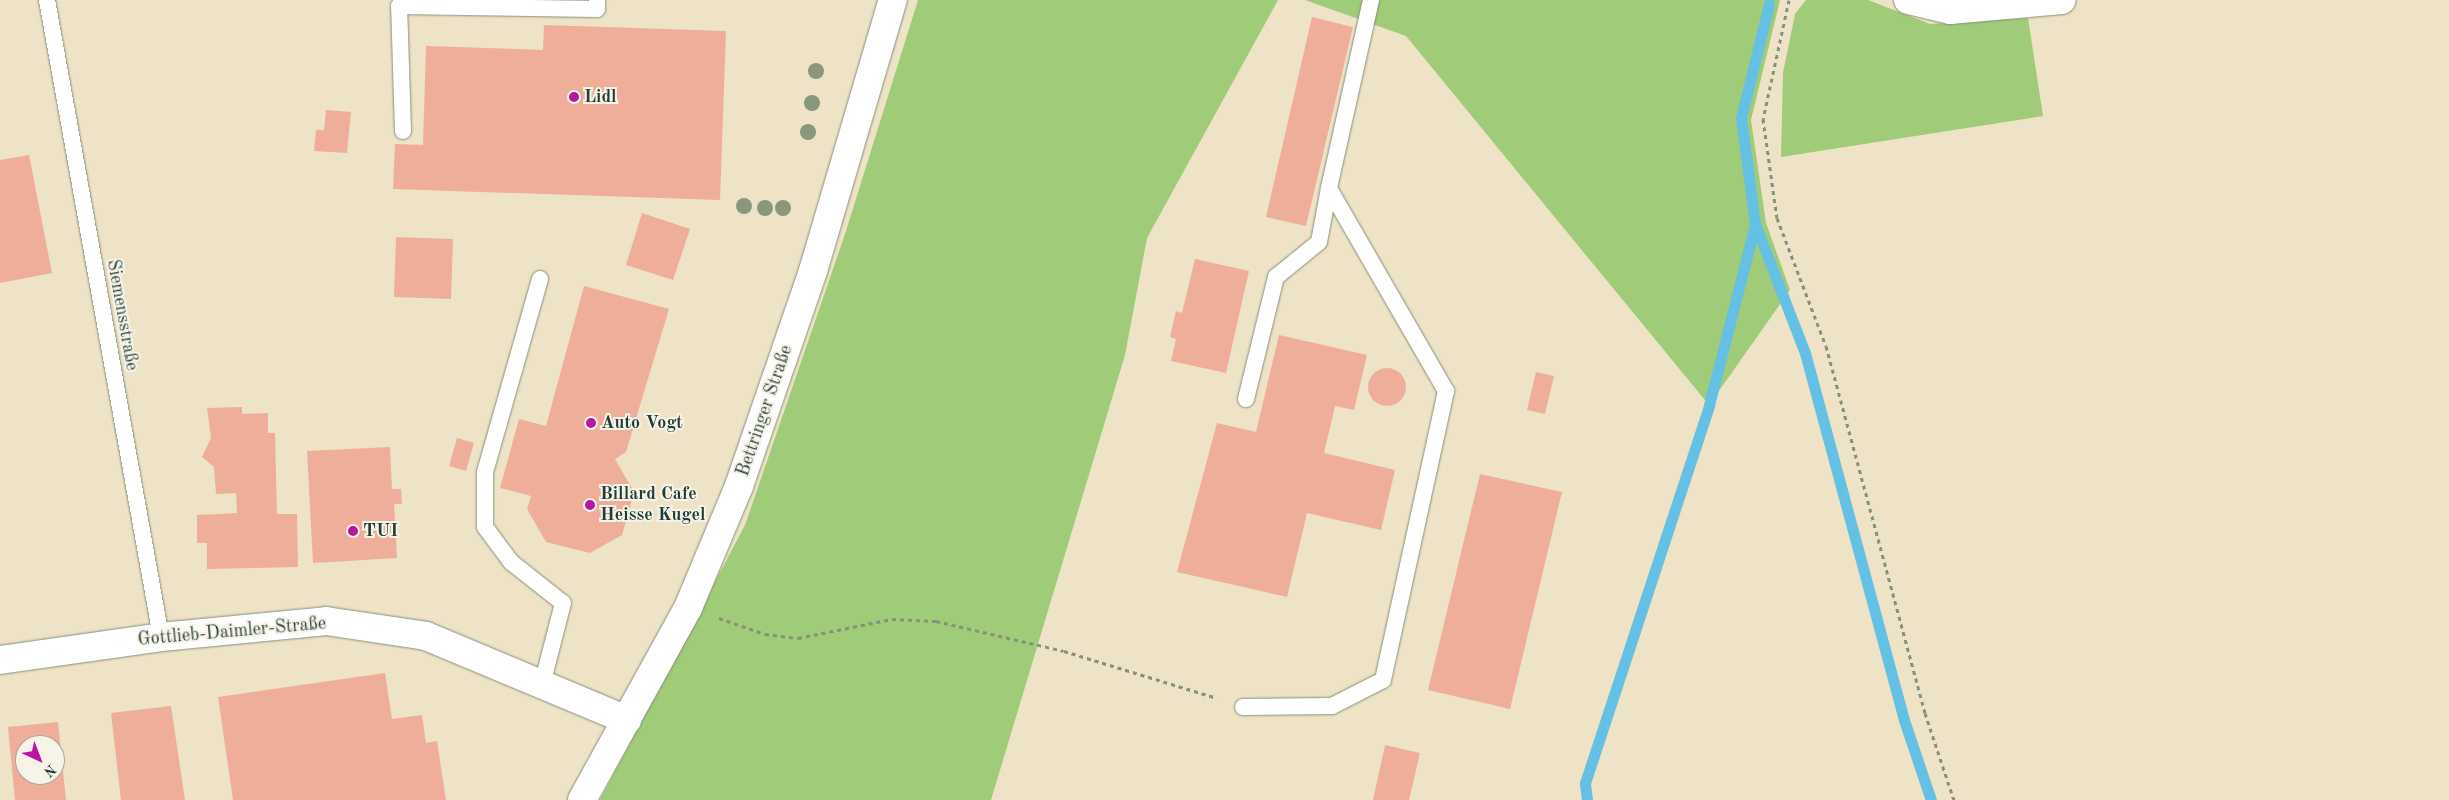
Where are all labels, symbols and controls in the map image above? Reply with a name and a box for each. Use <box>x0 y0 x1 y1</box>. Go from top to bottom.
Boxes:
place label: Lidl <box>584 86 617 108</box>
marker: Lidl <box>568 91 580 103</box>
street label: Siemensstraße <box>102 258 142 372</box>
street label: Bettringer Straße <box>732 343 798 479</box>
place label: Auto Vogt <box>601 412 683 434</box>
marker: Auto Vogt <box>585 417 597 429</box>
place label: Billard Cafe Heisse Kugel <box>600 484 705 526</box>
marker: Billard Cafe Heisse Kugel <box>584 499 596 511</box>
place label: TUI <box>363 520 398 542</box>
marker: TUI <box>347 525 359 537</box>
street label: Gottlieb-Daimler-Straße <box>137 613 327 651</box>
north arrow <box>15 735 65 785</box>
text: N <box>41 761 58 779</box>

